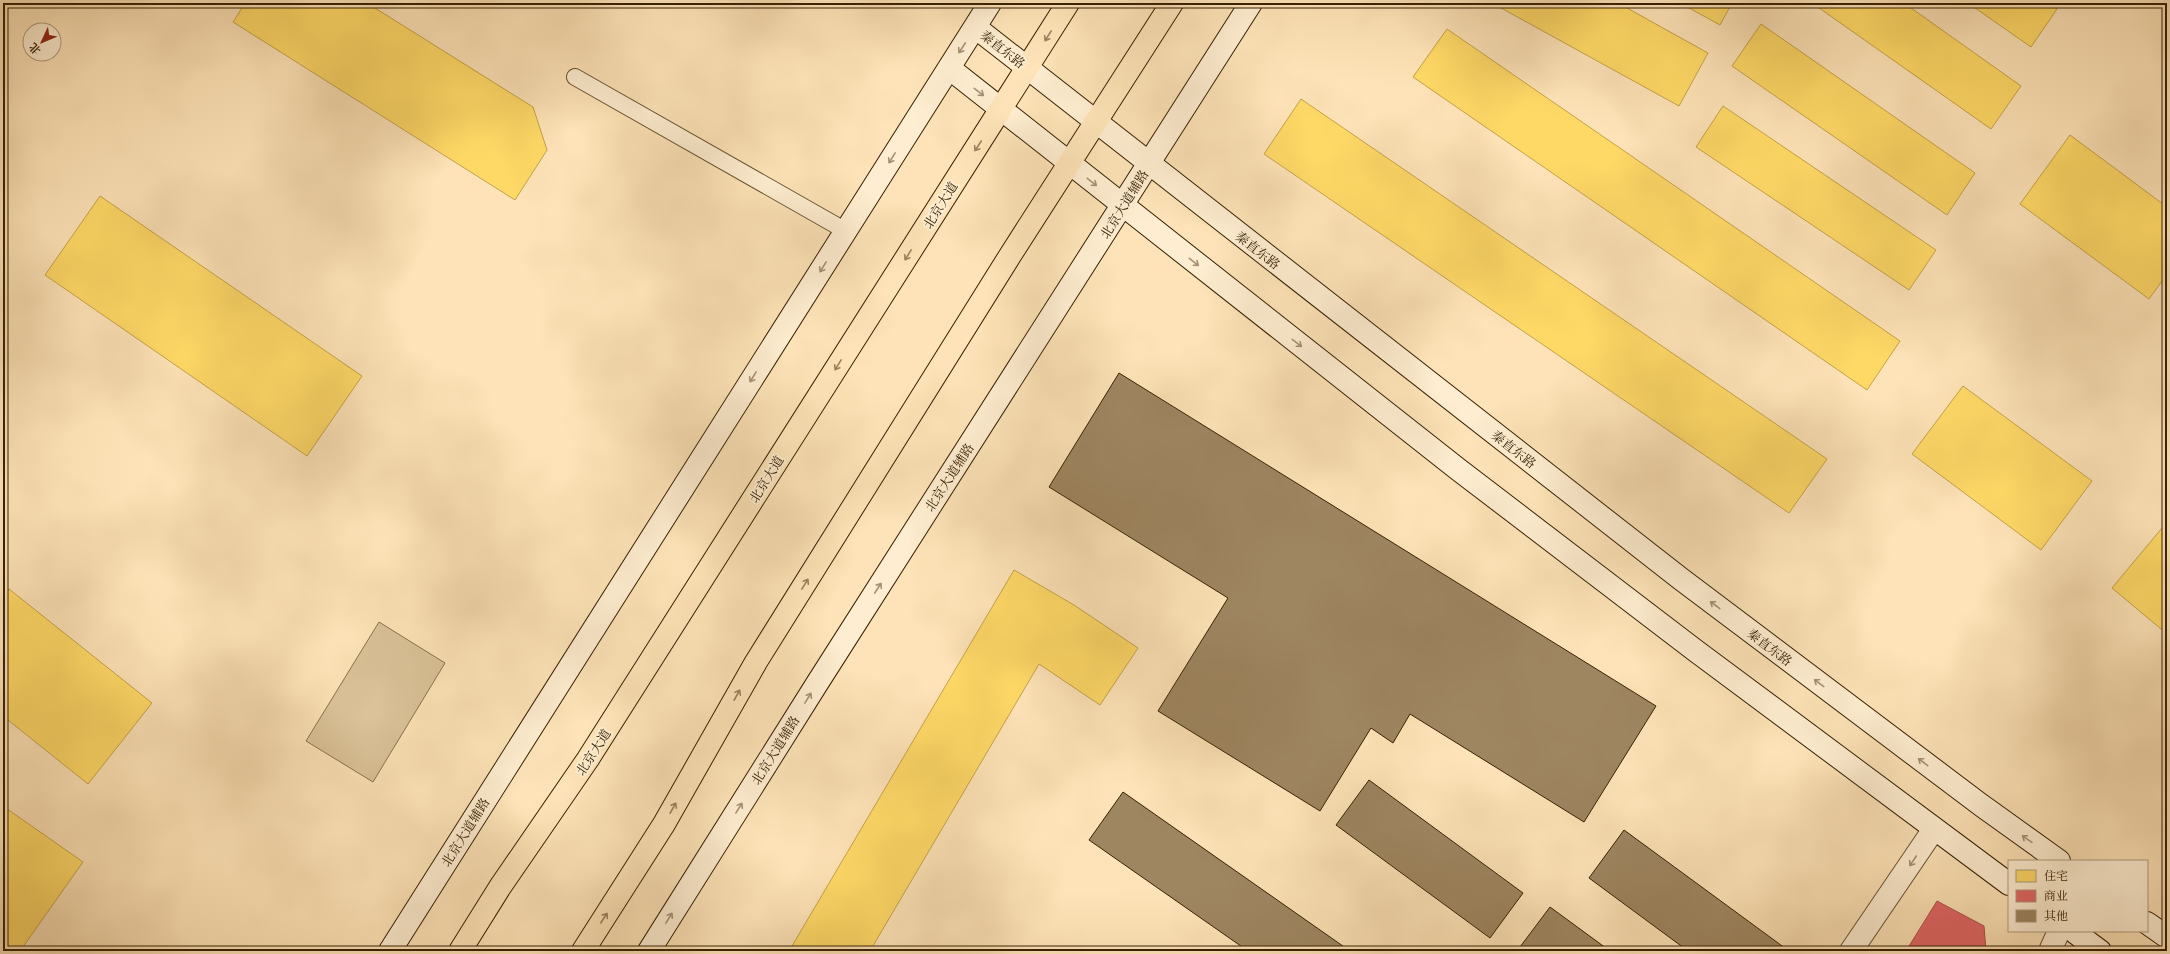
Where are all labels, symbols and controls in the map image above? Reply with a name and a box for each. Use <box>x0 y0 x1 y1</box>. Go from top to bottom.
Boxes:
north arrow <box>22 22 62 62</box>
street label: 秦直东路 <box>977 27 1028 72</box>
one-way arrow <box>1043 30 1051 42</box>
text: 北 <box>27 39 44 57</box>
one-way arrow <box>958 42 966 53</box>
one-way arrow <box>974 88 985 97</box>
one-way arrow <box>973 140 982 151</box>
one-way arrow <box>888 152 896 163</box>
street label: 北京大道辅路 <box>1097 167 1152 242</box>
one-way arrow <box>1087 178 1098 186</box>
street label: 北京大道 <box>920 179 961 232</box>
street label: 秦直东路 <box>1232 228 1283 273</box>
one-way arrow <box>904 249 912 260</box>
one-way arrow <box>1189 258 1200 267</box>
one-way arrow <box>818 262 827 273</box>
one-way arrow <box>1291 338 1302 347</box>
one-way arrow <box>834 359 842 371</box>
one-way arrow <box>749 371 757 382</box>
street label: 秦直东路 <box>1488 427 1539 472</box>
street label: 北京大道辅路 <box>922 440 978 515</box>
street label: 北京大道 <box>746 453 787 506</box>
one-way arrow <box>801 579 809 590</box>
one-way arrow <box>874 582 882 594</box>
one-way arrow <box>1710 601 1721 609</box>
street label: 秦直东路 <box>1744 626 1795 670</box>
one-way arrow <box>1813 679 1824 688</box>
one-way arrow <box>734 689 742 701</box>
one-way arrow <box>804 692 812 704</box>
street label: 北京大道辅路 <box>748 713 803 788</box>
street label: 北京大道 <box>573 726 615 779</box>
one-way arrow <box>1917 757 1928 766</box>
street label: 北京大道辅路 <box>438 795 493 870</box>
one-way arrow <box>670 802 678 814</box>
one-way arrow <box>735 802 743 814</box>
one-way arrow <box>2022 834 2033 843</box>
one-way arrow <box>1908 855 1916 867</box>
legend <box>2008 860 2148 932</box>
text: 住宅 <box>2044 869 2068 884</box>
text: 商业 <box>2044 889 2068 904</box>
text: 其他 <box>2044 909 2068 924</box>
one-way arrow <box>601 912 609 924</box>
one-way arrow <box>666 912 674 924</box>

